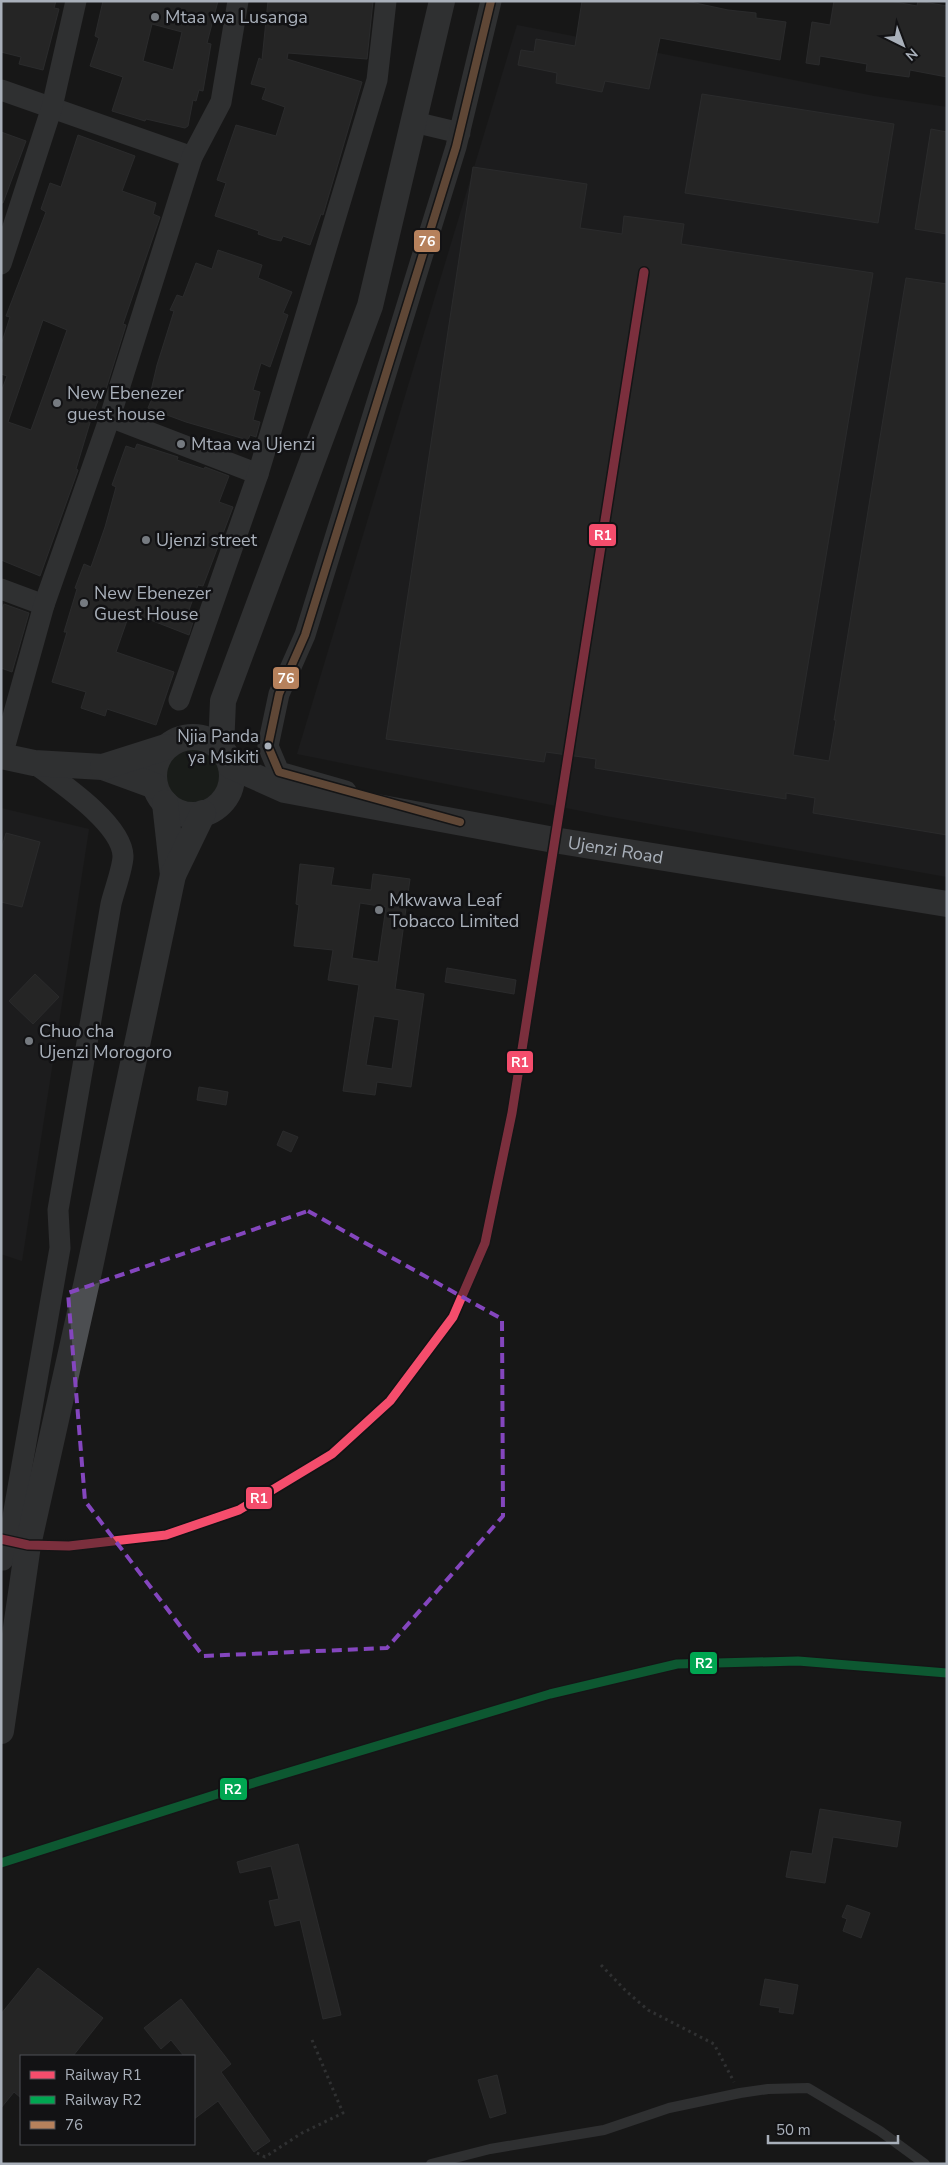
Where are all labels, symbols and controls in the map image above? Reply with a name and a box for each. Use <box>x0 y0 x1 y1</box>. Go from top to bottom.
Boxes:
place label: Mtaa wa Lusanga <box>165 5 308 29</box>
marker: Mtaa wa Lusanga <box>149 11 161 23</box>
north arrow <box>878 20 928 70</box>
text: N <box>901 44 922 65</box>
line badge: 76 <box>413 229 441 253</box>
text: 76 <box>419 232 435 251</box>
place label: New Ebenezer guest house <box>67 381 185 426</box>
marker: New Ebenezer guest house <box>51 397 63 409</box>
place label: Mtaa wa Ujenzi <box>191 432 315 456</box>
marker: Mtaa wa Ujenzi <box>175 438 187 450</box>
line badge: R1 <box>588 523 617 547</box>
text: R1 <box>594 526 612 545</box>
place label: Ujenzi street <box>156 528 258 552</box>
marker: Ujenzi street <box>140 534 152 546</box>
place label: New Ebenezer Guest House <box>94 581 212 626</box>
marker: New Ebenezer Guest House <box>78 597 90 609</box>
line badge: 76 <box>272 666 300 690</box>
text: 76 <box>278 669 294 688</box>
place label: Njia Panda ya Msikiti <box>177 725 259 769</box>
marker: Njia Panda ya Msikiti <box>263 741 273 751</box>
street label: Ujenzi Road <box>566 830 665 870</box>
place label: Mkwawa Leaf Tobacco Limited <box>389 888 519 933</box>
marker: Mkwawa Leaf Tobacco Limited <box>373 904 385 916</box>
place label: Chuo cha Ujenzi Morogoro <box>39 1019 172 1064</box>
marker: Chuo cha Ujenzi Morogoro <box>23 1035 35 1047</box>
line badge: R1 <box>506 1050 534 1074</box>
text: R1 <box>511 1053 529 1072</box>
line badge: R1 <box>245 1486 273 1510</box>
text: R1 <box>250 1489 268 1508</box>
line badge: R2 <box>689 1651 718 1675</box>
text: R2 <box>695 1654 713 1673</box>
line badge: R2 <box>219 1777 248 1801</box>
text: R2 <box>224 1780 242 1799</box>
legend <box>20 2055 195 2145</box>
text: Railway R1 <box>65 2065 142 2085</box>
text: Railway R2 <box>65 2090 142 2110</box>
scale bar <box>768 2112 898 2144</box>
text: 76 <box>65 2115 83 2135</box>
text: 50 m <box>776 2120 811 2140</box>

